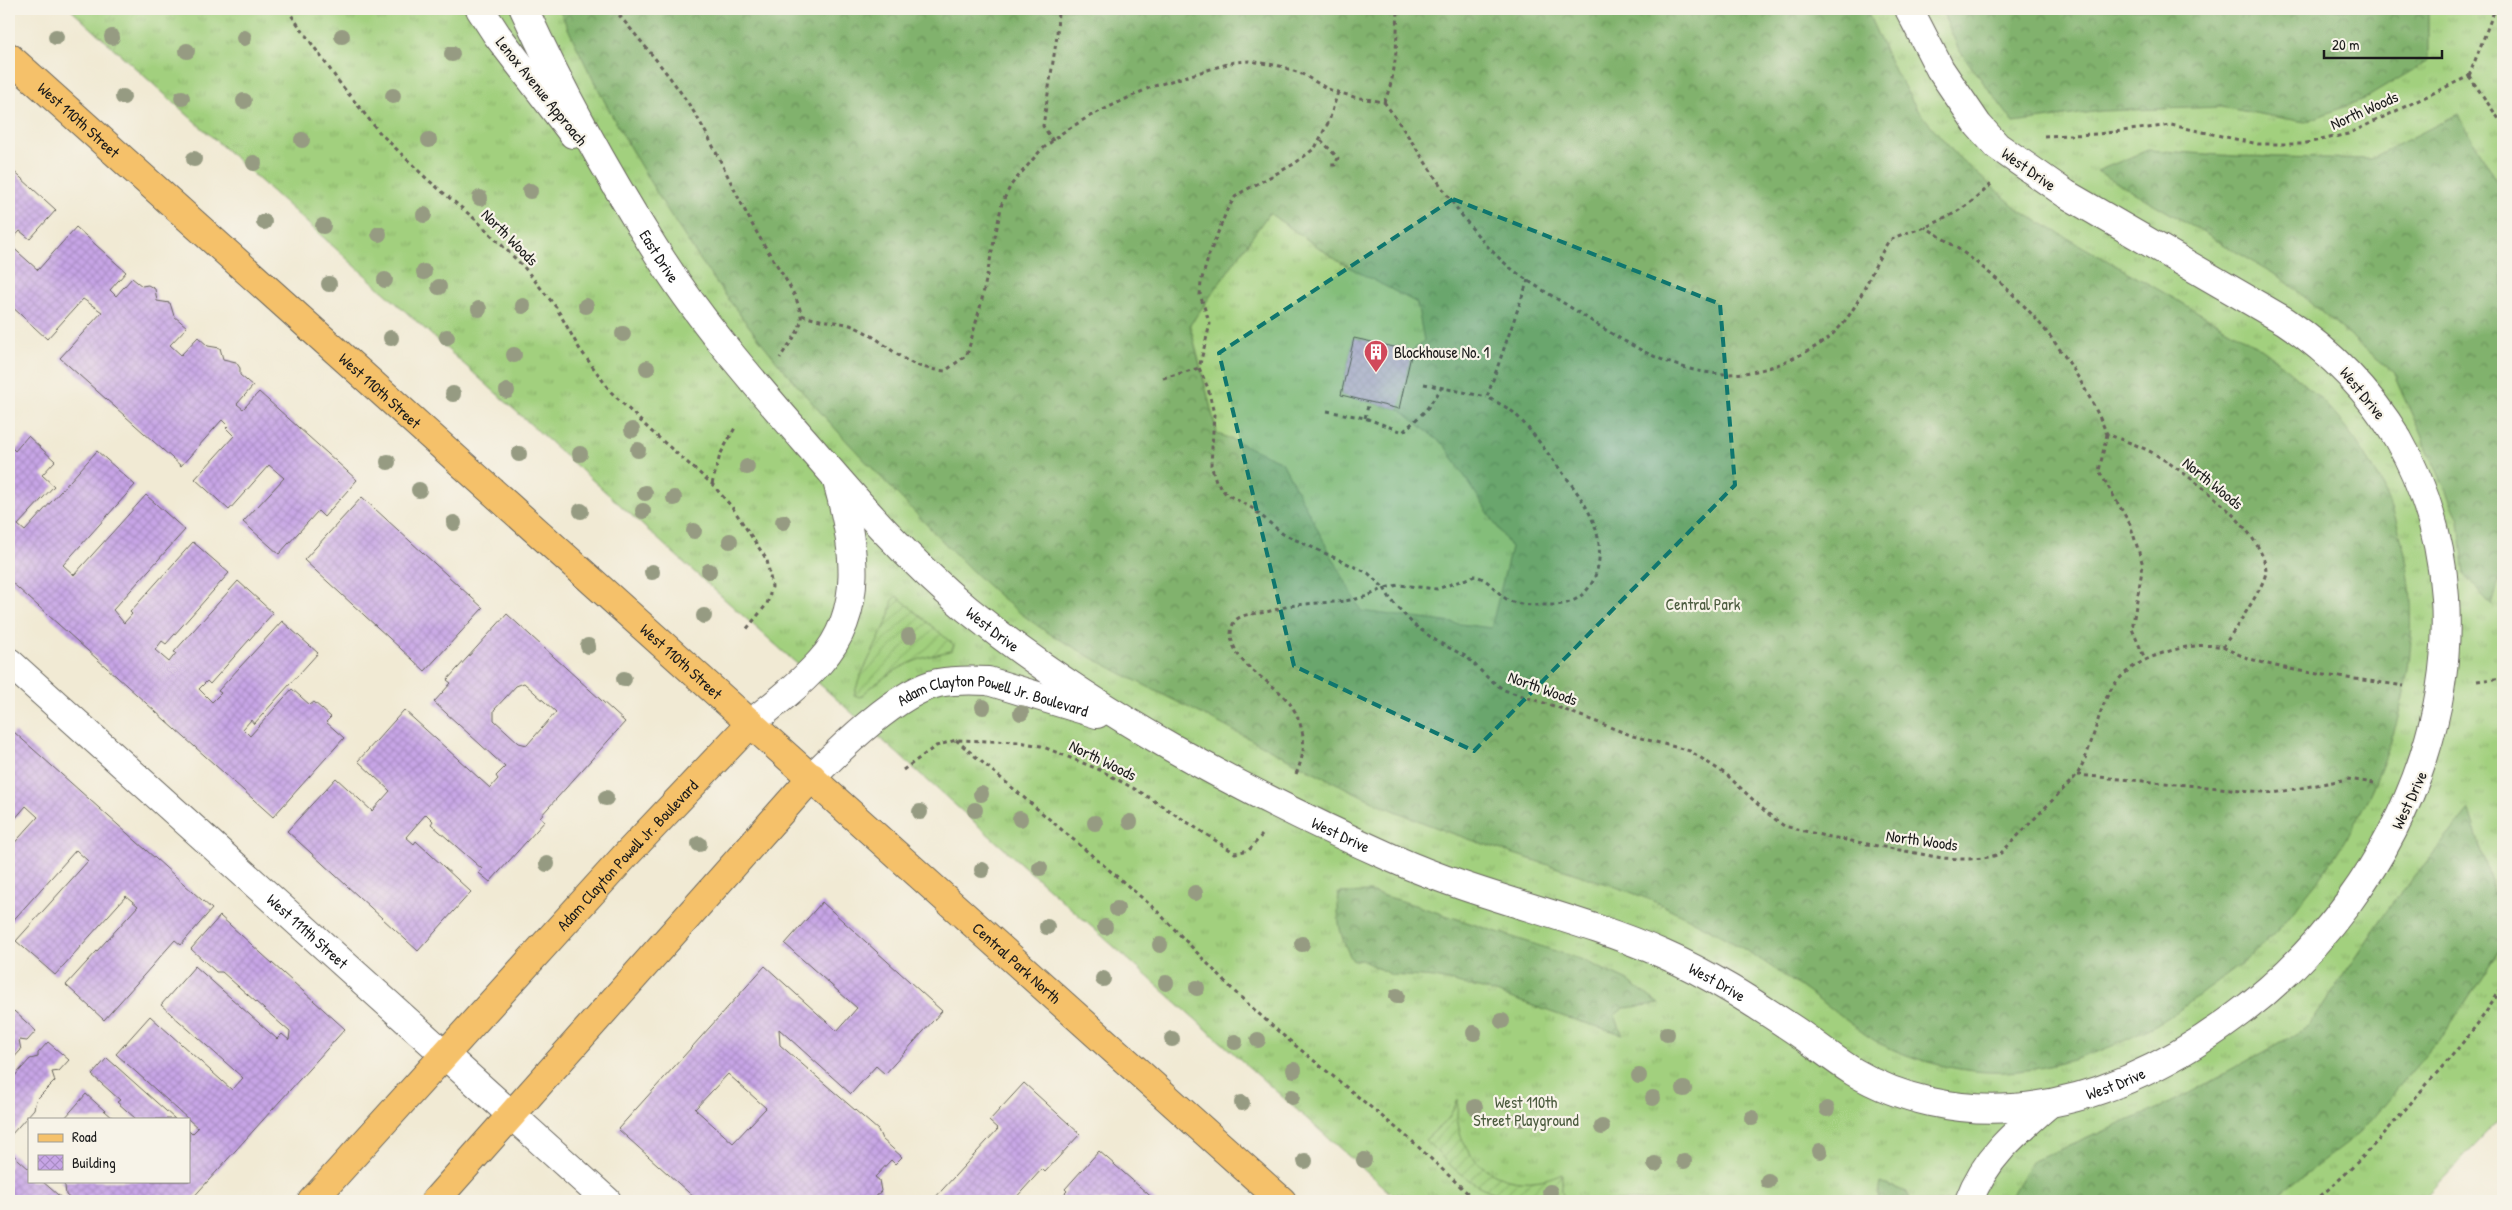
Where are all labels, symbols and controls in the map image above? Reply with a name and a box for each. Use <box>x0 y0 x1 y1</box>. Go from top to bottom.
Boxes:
scale bar <box>2324 28 2442 60</box>
street label: Lenox Avenue Approach <box>491 32 593 150</box>
text: 20 m <box>2332 34 2359 55</box>
street label: West 110th Street <box>33 77 125 163</box>
street label: North Woods <box>2327 85 2401 135</box>
street label: West Drive <box>1997 142 2061 196</box>
street label: North Woods <box>477 204 543 270</box>
street label: East Drive <box>634 225 685 287</box>
building icon: Blockhouse No. 1 <box>1363 339 1389 373</box>
place label: Blockhouse No. 1 <box>1394 341 1490 363</box>
street label: West 110th Street <box>334 348 426 434</box>
street label: West Drive <box>2335 362 2391 424</box>
street label: North Woods <box>2178 452 2248 514</box>
park label: Central Park <box>1665 593 1741 615</box>
street label: West Drive <box>962 602 1024 657</box>
street label: West 110th Street <box>635 618 728 704</box>
street label: North Woods <box>1505 665 1581 711</box>
street label: Adam Clayton Powell Jr. Boulevard <box>893 669 1091 722</box>
street label: North Woods <box>1066 734 1140 786</box>
street label: West Drive <box>2386 767 2432 833</box>
street label: Adam Clayton Powell Jr. Boulevard <box>552 775 703 935</box>
street label: West Drive <box>1308 812 1374 858</box>
street label: North Woods <box>1885 824 1959 856</box>
street label: West 111th Street <box>262 889 353 974</box>
street label: Central Park North <box>968 917 1066 1009</box>
street label: West Drive <box>1685 957 1750 1007</box>
street label: West Drive <box>2083 1062 2149 1105</box>
park label: West 110th Street Playground <box>1473 1091 1579 1131</box>
legend <box>28 1118 190 1182</box>
text: Road <box>72 1126 97 1147</box>
text: Building <box>72 1152 116 1173</box>

